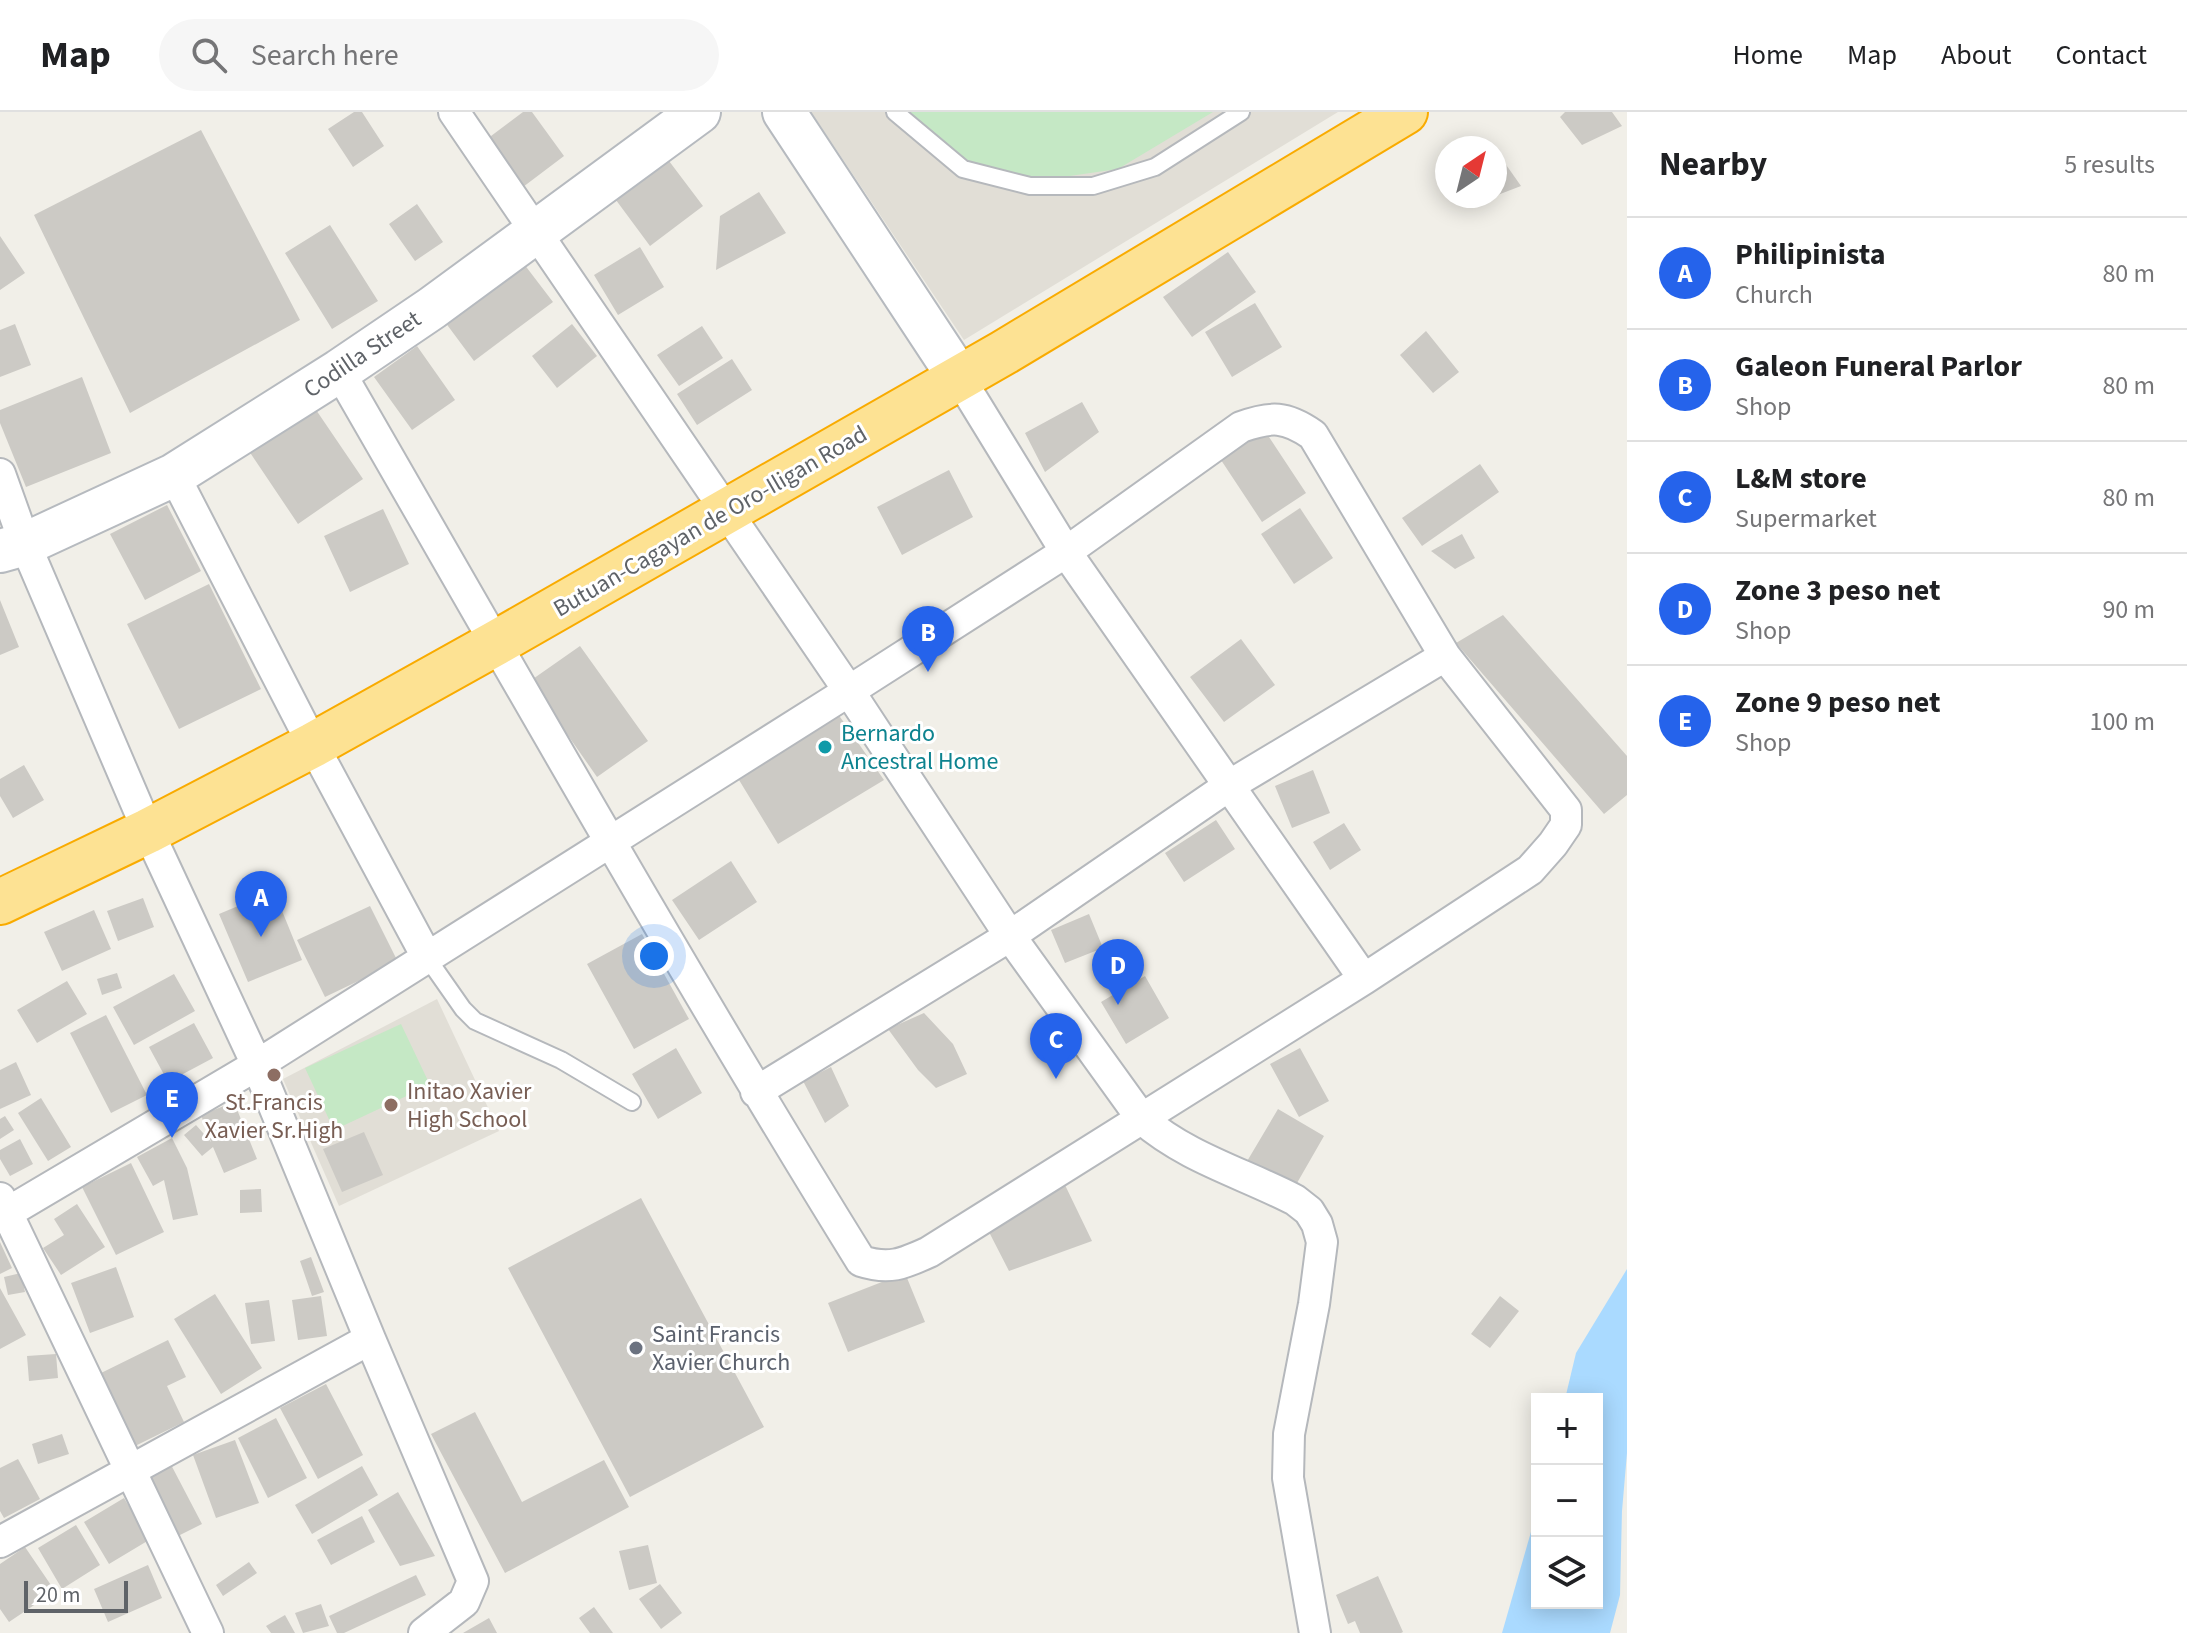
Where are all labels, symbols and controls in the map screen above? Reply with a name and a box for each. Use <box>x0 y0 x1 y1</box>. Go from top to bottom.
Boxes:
search box <box>159 19 719 91</box>
text: Map <box>40 28 111 82</box>
icon: search <box>187 33 231 77</box>
text: Search here <box>251 34 399 77</box>
text: Home <box>1732 35 1803 75</box>
text: Map <box>1847 35 1897 75</box>
text: About <box>1941 35 2012 75</box>
text: Contact <box>2056 35 2147 75</box>
north arrow <box>1435 136 1507 208</box>
text: Nearby <box>1659 140 1767 189</box>
text: 5 results <box>2064 146 2155 183</box>
text: Philipinista <box>1735 233 1885 276</box>
text: A <box>1678 255 1692 292</box>
text: 80 m <box>2102 255 2155 292</box>
text: Church <box>1735 276 1813 313</box>
street label: Codilla Street <box>296 302 428 407</box>
text: Galeon Funeral Parlor <box>1735 345 2022 388</box>
text: B <box>1677 367 1693 404</box>
text: 80 m <box>2102 367 2155 404</box>
text: Shop <box>1735 388 1792 425</box>
street label: Butuan-Cagayan de Oro-Iligan Road <box>547 417 874 626</box>
text: L&M store <box>1735 457 1867 500</box>
text: C <box>1677 479 1693 516</box>
text: 80 m <box>2102 479 2155 516</box>
text: Supermarket <box>1735 500 1877 537</box>
text: Zone 3 peso net <box>1735 569 1941 612</box>
text: D <box>1677 591 1693 628</box>
text: 90 m <box>2102 591 2155 628</box>
pin: B <box>902 606 954 672</box>
text: Shop <box>1735 612 1792 649</box>
text: Zone 9 peso net <box>1735 681 1941 724</box>
text: E <box>1678 703 1692 740</box>
text: 100 m <box>2089 703 2155 740</box>
place label: Bernardo Ancestral Home <box>841 716 998 779</box>
text: Shop <box>1735 724 1792 761</box>
marker: Bernardo Ancestral Home <box>816 738 834 756</box>
pin: A <box>235 871 287 937</box>
your location <box>634 936 674 976</box>
pin: D <box>1092 939 1144 1005</box>
pin: C <box>1030 1013 1082 1079</box>
marker: St.Francis Xavier Sr.High <box>265 1066 283 1084</box>
pin: E <box>146 1072 198 1138</box>
place label: Initao Xavier High School <box>407 1074 532 1137</box>
place label: St.Francis Xavier Sr.High <box>205 1085 343 1148</box>
marker: Initao Xavier High School <box>382 1096 400 1114</box>
place label: Saint Francis Xavier Church <box>652 1317 790 1380</box>
marker: Saint Francis Xavier Church <box>627 1339 645 1357</box>
map controls <box>1531 1393 1603 1609</box>
button: + <box>1531 1393 1603 1465</box>
button: − <box>1531 1465 1603 1537</box>
button: layers <box>1531 1537 1603 1609</box>
scale bar <box>24 1577 128 1613</box>
text: 20 m <box>36 1579 81 1611</box>

